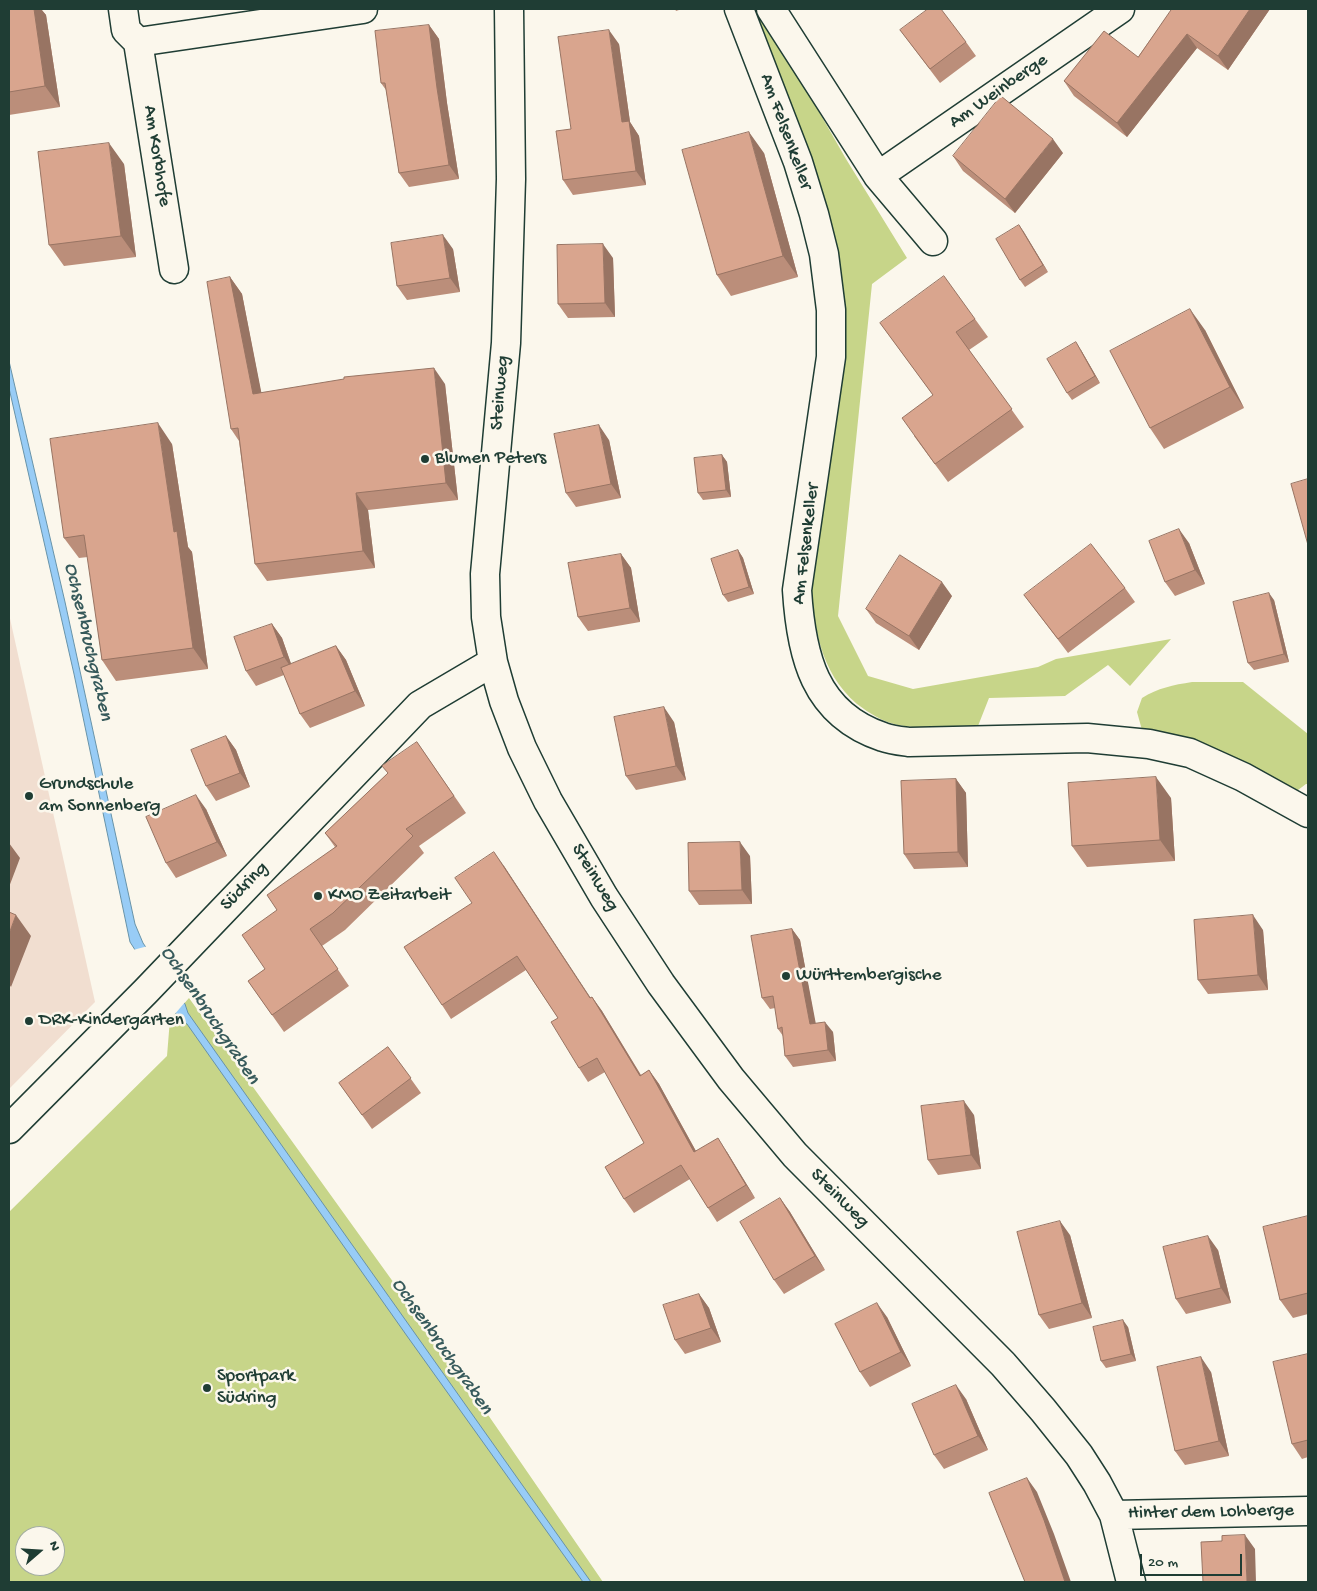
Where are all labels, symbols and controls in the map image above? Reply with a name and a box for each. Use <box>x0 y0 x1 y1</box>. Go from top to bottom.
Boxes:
street label: Am Weinberge <box>945 50 1053 134</box>
street label: Am Felsenkeller <box>753 71 817 193</box>
street label: Am Korbhofe <box>137 104 175 208</box>
street label: Steinweg <box>486 355 516 431</box>
place label: Blumen Peters <box>435 448 546 470</box>
marker: Blumen Peters <box>419 453 431 465</box>
street label: Am Felsenkeller <box>788 482 826 606</box>
water label: Ochsenbruchgraben <box>57 561 117 723</box>
place label: Grundschule am Sonnenberg <box>39 774 160 818</box>
marker: Grundschule am Sonnenberg <box>23 790 35 802</box>
street label: Steinweg <box>565 840 623 916</box>
street label: Südring <box>216 858 274 916</box>
place label: KMO Zeitarbeit <box>328 885 451 907</box>
marker: KMO Zeitarbeit <box>312 890 324 902</box>
water label: Ochsenbruchgraben <box>154 942 264 1090</box>
place label: Württembergische <box>796 965 942 987</box>
marker: Württembergische <box>780 970 792 982</box>
place label: DRK-Kindergarten <box>39 1010 184 1032</box>
marker: DRK-Kindergarten <box>23 1015 35 1027</box>
street label: Steinweg <box>804 1164 874 1234</box>
water label: Ochsenbruchgraben <box>385 1274 497 1420</box>
place label: Sportpark Südring <box>217 1366 295 1410</box>
marker: Sportpark Südring <box>201 1382 213 1394</box>
street label: Hinter dem Lohberge <box>1128 1500 1294 1526</box>
north arrow <box>15 1526 65 1576</box>
text: N <box>44 1539 63 1553</box>
scale bar <box>1142 1544 1244 1576</box>
text: 20 m <box>1148 1554 1178 1572</box>

